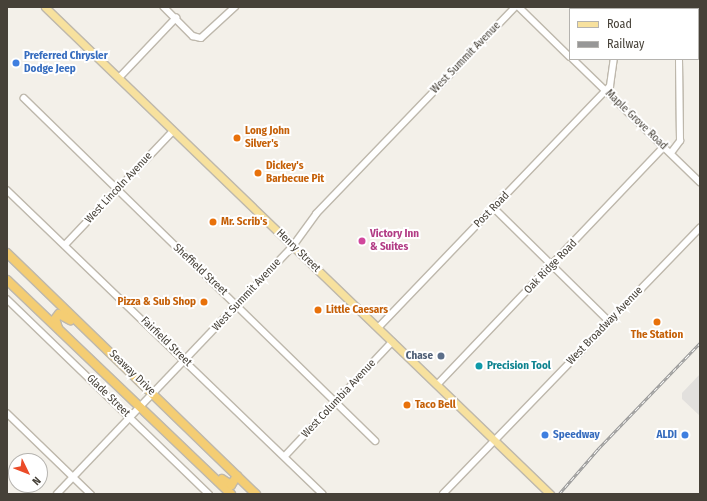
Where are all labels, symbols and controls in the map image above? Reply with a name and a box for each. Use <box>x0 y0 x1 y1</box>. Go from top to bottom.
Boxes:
legend <box>569 8 699 60</box>
text: Road <box>607 17 632 31</box>
street label: West Summit Avenue <box>428 19 504 97</box>
text: Railway <box>607 37 644 51</box>
place label: Preferred Chrysler Dodge Jeep <box>24 50 108 76</box>
marker: Preferred Chrysler Dodge Jeep <box>11 58 21 68</box>
street label: Maple Grove Road <box>602 87 670 153</box>
place label: Long John Silver's <box>245 125 290 151</box>
marker: Long John Silver's <box>232 133 242 143</box>
street label: West Lincoln Avenue <box>83 150 155 226</box>
place label: Dickey's Barbecue Pit <box>266 160 324 186</box>
marker: Dickey's Barbecue Pit <box>253 168 263 178</box>
street label: Post Road <box>472 189 512 231</box>
place label: Mr. Scrib's <box>221 215 267 229</box>
marker: Mr. Scrib's <box>208 217 218 227</box>
street label: Henry Street <box>273 227 323 275</box>
place label: Victory Inn & Suites <box>370 228 419 254</box>
marker: Victory Inn & Suites <box>357 236 367 246</box>
street label: Oak Ridge Road <box>522 237 580 297</box>
street label: Sheffield Street <box>170 241 230 299</box>
street label: West Summit Avenue <box>210 256 284 334</box>
street label: West Broadway Avenue <box>564 284 646 368</box>
place label: Pizza & Sub Shop <box>117 295 196 309</box>
marker: Pizza & Sub Shop <box>199 297 209 307</box>
place label: Little Caesars <box>326 303 388 317</box>
marker: Little Caesars <box>313 305 323 315</box>
street label: Fairfield Street <box>138 314 194 370</box>
marker: The Station <box>652 317 662 327</box>
place label: The Station <box>631 328 683 342</box>
street label: Seaway Drive <box>106 348 158 398</box>
place label: Chase <box>406 349 433 363</box>
marker: Chase <box>436 351 446 361</box>
street label: West Columbia Avenue <box>299 357 379 441</box>
place label: Precision Tool <box>487 359 551 373</box>
marker: Precision Tool <box>474 361 484 371</box>
street label: Glade Street <box>83 372 133 420</box>
place label: Taco Bell <box>415 398 456 412</box>
marker: Taco Bell <box>402 400 412 410</box>
place label: Speedway <box>553 428 600 442</box>
place label: ALDI <box>656 428 677 442</box>
marker: Speedway <box>540 430 550 440</box>
marker: ALDI <box>680 430 690 440</box>
north arrow <box>8 453 48 493</box>
text: N <box>29 474 43 488</box>

